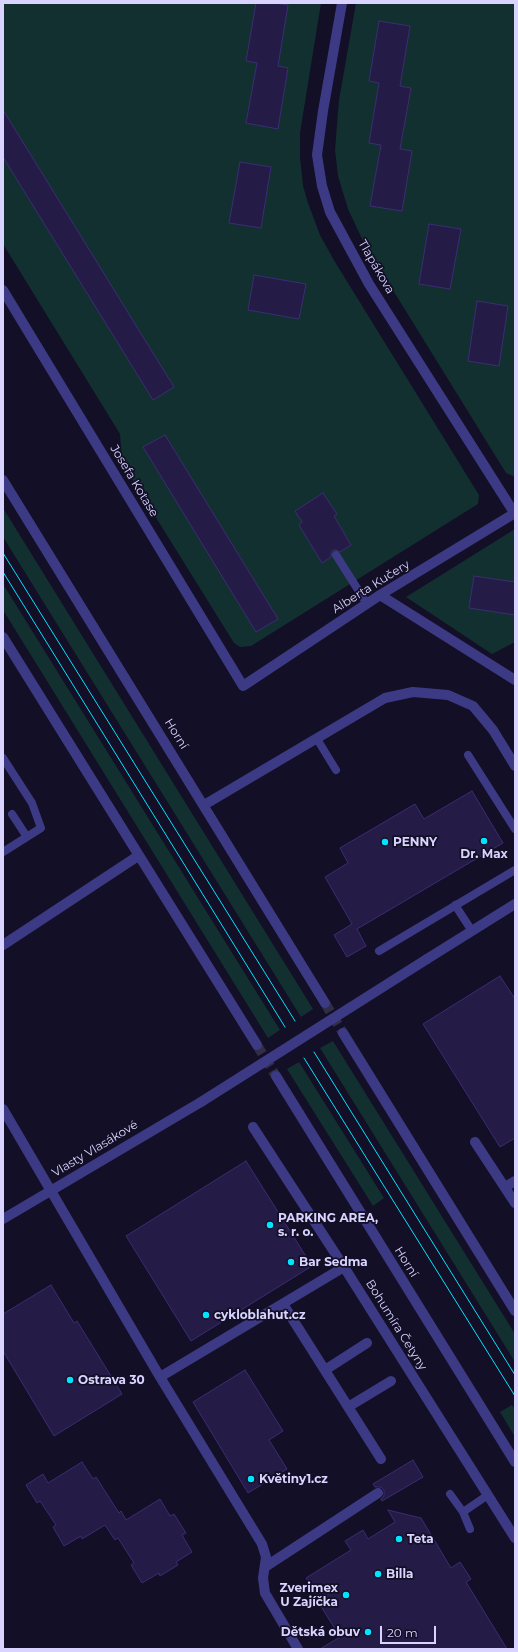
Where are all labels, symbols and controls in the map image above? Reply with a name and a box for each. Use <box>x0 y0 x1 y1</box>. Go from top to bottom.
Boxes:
street label: Tlapákova <box>355 237 397 297</box>
street label: Josefa Kotase <box>107 442 161 520</box>
street label: Alberta Kučery <box>330 557 412 617</box>
street label: Horní <box>161 716 191 752</box>
place label: PENNY <box>393 835 437 849</box>
marker: Dr. Max <box>479 836 489 846</box>
marker: PENNY <box>380 837 390 847</box>
place label: Dr. Max <box>460 847 508 861</box>
street label: Vlasty Vlasákové <box>49 1118 141 1180</box>
place label: PARKING AREA, s. r. o. <box>278 1211 378 1239</box>
marker: PARKING AREA, s. r. o. <box>265 1220 275 1230</box>
street label: Horní <box>391 1244 421 1280</box>
place label: Bar Sedma <box>299 1255 368 1269</box>
marker: Bar Sedma <box>286 1257 296 1267</box>
street label: Bohumíra Četyny <box>362 1277 430 1373</box>
place label: cykloblahut.cz <box>214 1308 305 1322</box>
marker: cykloblahut.cz <box>201 1310 211 1320</box>
place label: Ostrava 30 <box>78 1373 145 1387</box>
marker: Ostrava 30 <box>65 1375 75 1385</box>
place label: Květiny1.cz <box>259 1472 328 1486</box>
marker: Květiny1.cz <box>246 1474 256 1484</box>
place label: Teta <box>407 1532 434 1546</box>
marker: Teta <box>394 1534 404 1544</box>
place label: Billa <box>386 1567 413 1581</box>
marker: Billa <box>373 1569 383 1579</box>
place label: Zverimex U Zajíčka <box>280 1581 338 1609</box>
marker: Zverimex U Zajíčka <box>341 1590 351 1600</box>
scale bar <box>382 1618 438 1644</box>
place label: Dětská obuv <box>281 1625 360 1639</box>
text: 20 m <box>387 1625 418 1640</box>
marker: Dětská obuv <box>363 1627 373 1637</box>

